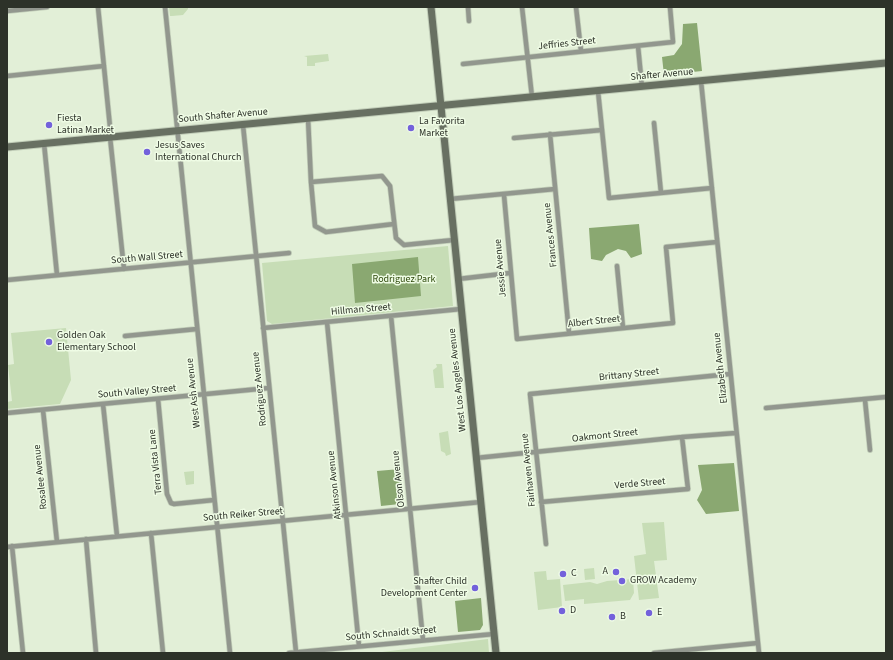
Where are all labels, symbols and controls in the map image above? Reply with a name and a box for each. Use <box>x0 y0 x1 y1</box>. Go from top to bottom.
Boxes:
street label: Jeffries Street <box>538 35 596 53</box>
street label: Shafter Avenue <box>630 66 694 84</box>
street label: South Shafter Avenue <box>178 106 268 126</box>
place label: Fiesta Latina Market <box>57 113 114 136</box>
place label: La Favorita Market <box>419 116 465 140</box>
marker: Fiesta Latina Market <box>44 120 54 130</box>
marker: La Favorita Market <box>406 123 416 133</box>
place label: Jesus Saves International Church <box>155 140 241 164</box>
marker: Jesus Saves International Church <box>142 147 152 157</box>
street label: Frances Avenue <box>542 202 560 268</box>
street label: Jessie Avenue <box>492 238 510 298</box>
street label: South Wall Street <box>111 249 183 267</box>
park label: Rodriguez Park <box>373 274 435 286</box>
street label: Hillman Street <box>331 301 391 319</box>
street label: Albert Street <box>567 313 621 331</box>
street label: West Los Angeles Avenue <box>447 328 469 432</box>
place label: Golden Oak Elementary School <box>57 330 136 354</box>
street label: Elizabeth Avenue <box>711 332 731 404</box>
marker: Golden Oak Elementary School <box>44 337 54 347</box>
street label: Rodriguez Avenue <box>250 351 270 427</box>
street label: West Ash Avenue <box>184 357 204 429</box>
street label: Brittany Street <box>598 366 660 384</box>
street label: South Valley Street <box>97 383 177 401</box>
street label: Oakmont Street <box>571 427 639 445</box>
street label: Terra Vista Lane <box>147 429 165 495</box>
street label: Fairhaven Avenue <box>519 433 539 507</box>
street label: Rosalee Avenue <box>32 444 50 510</box>
street label: Atkinson Avenue <box>325 450 345 520</box>
street label: Olson Avenue <box>390 450 408 508</box>
street label: Verde Street <box>614 476 666 492</box>
street label: South Reiker Street <box>202 506 284 524</box>
place label: A <box>603 566 608 578</box>
marker: A <box>611 567 621 577</box>
place label: C <box>571 568 577 580</box>
marker: C <box>558 569 568 579</box>
place label: GROW Academy <box>630 575 697 587</box>
place label: Shafter Child Development Center <box>381 576 467 600</box>
marker: GROW Academy <box>617 576 627 586</box>
marker: Shafter Child Development Center <box>470 583 480 593</box>
place label: D <box>570 605 576 617</box>
marker: D <box>557 606 567 616</box>
place label: E <box>657 607 662 619</box>
marker: E <box>644 608 654 618</box>
place label: B <box>620 611 626 623</box>
marker: B <box>607 612 617 622</box>
street label: South Schnaidt Street <box>345 624 437 644</box>

